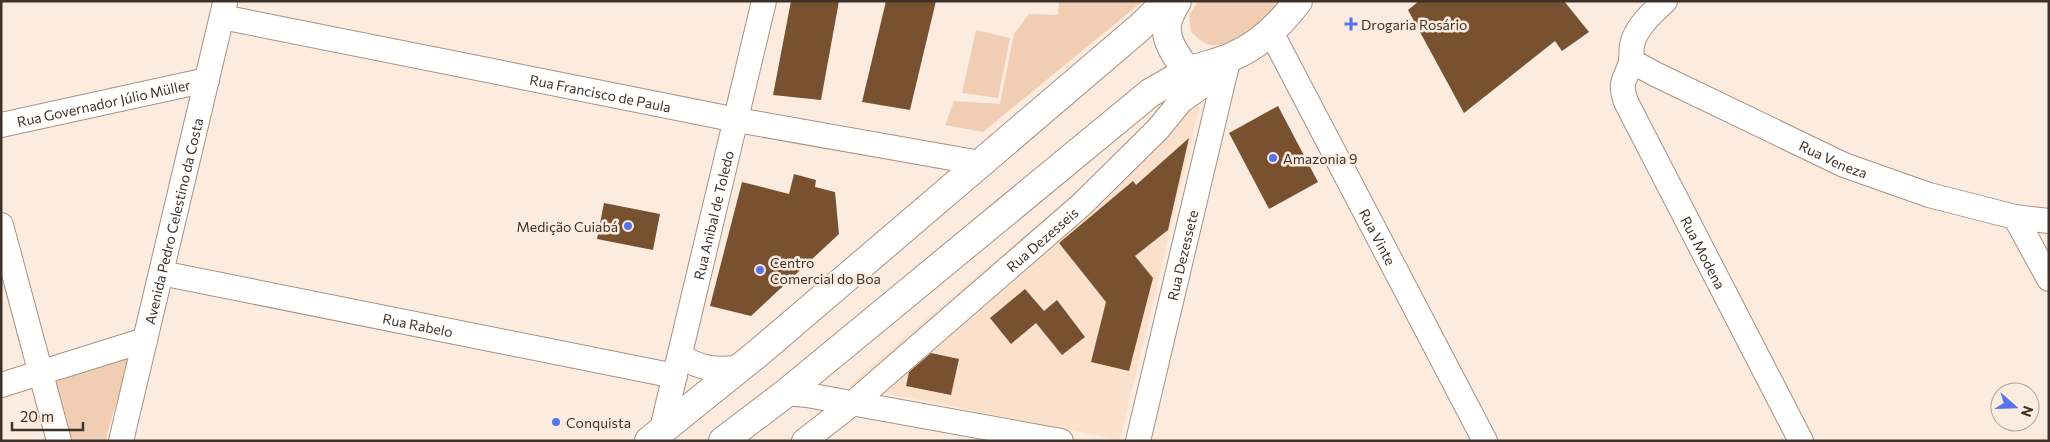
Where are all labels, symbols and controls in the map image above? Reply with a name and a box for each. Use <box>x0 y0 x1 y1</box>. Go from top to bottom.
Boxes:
place label: Drogaria Rosário <box>1361 16 1467 33</box>
marker: Drogaria Rosário <box>1345 18 1357 30</box>
street label: Rua Francisco de Paula <box>528 70 673 115</box>
street label: Rua Governador Júlio Müller <box>15 75 192 130</box>
street label: Avenida Pedro Celestino da Costa <box>140 116 206 326</box>
street label: Rua Veneza <box>1797 136 1870 181</box>
street label: Rua Anibal de Toledo <box>689 149 737 281</box>
place label: Amazonia 9 <box>1283 150 1358 167</box>
marker: Amazonia 9 <box>1267 152 1279 164</box>
street label: Rua Dezesseis <box>1003 203 1081 275</box>
street label: Rua Vinte <box>1356 206 1400 268</box>
street label: Rua Dezessete <box>1163 208 1201 302</box>
street label: Rua Modena <box>1678 213 1729 292</box>
place label: Medição Cuiabá <box>516 218 618 235</box>
marker: Medição Cuiabá <box>622 220 634 232</box>
place label: Centro Comercial do Boa <box>770 254 881 287</box>
marker: Centro Comercial do Boa <box>754 264 766 276</box>
street label: Rua Rabelo <box>381 309 455 340</box>
north arrow <box>1990 382 2040 432</box>
scale bar <box>12 400 84 432</box>
text: N <box>2018 404 2037 419</box>
text: 20 m <box>20 407 54 425</box>
place label: Conquista <box>566 414 631 431</box>
marker: Conquista <box>550 416 562 428</box>

